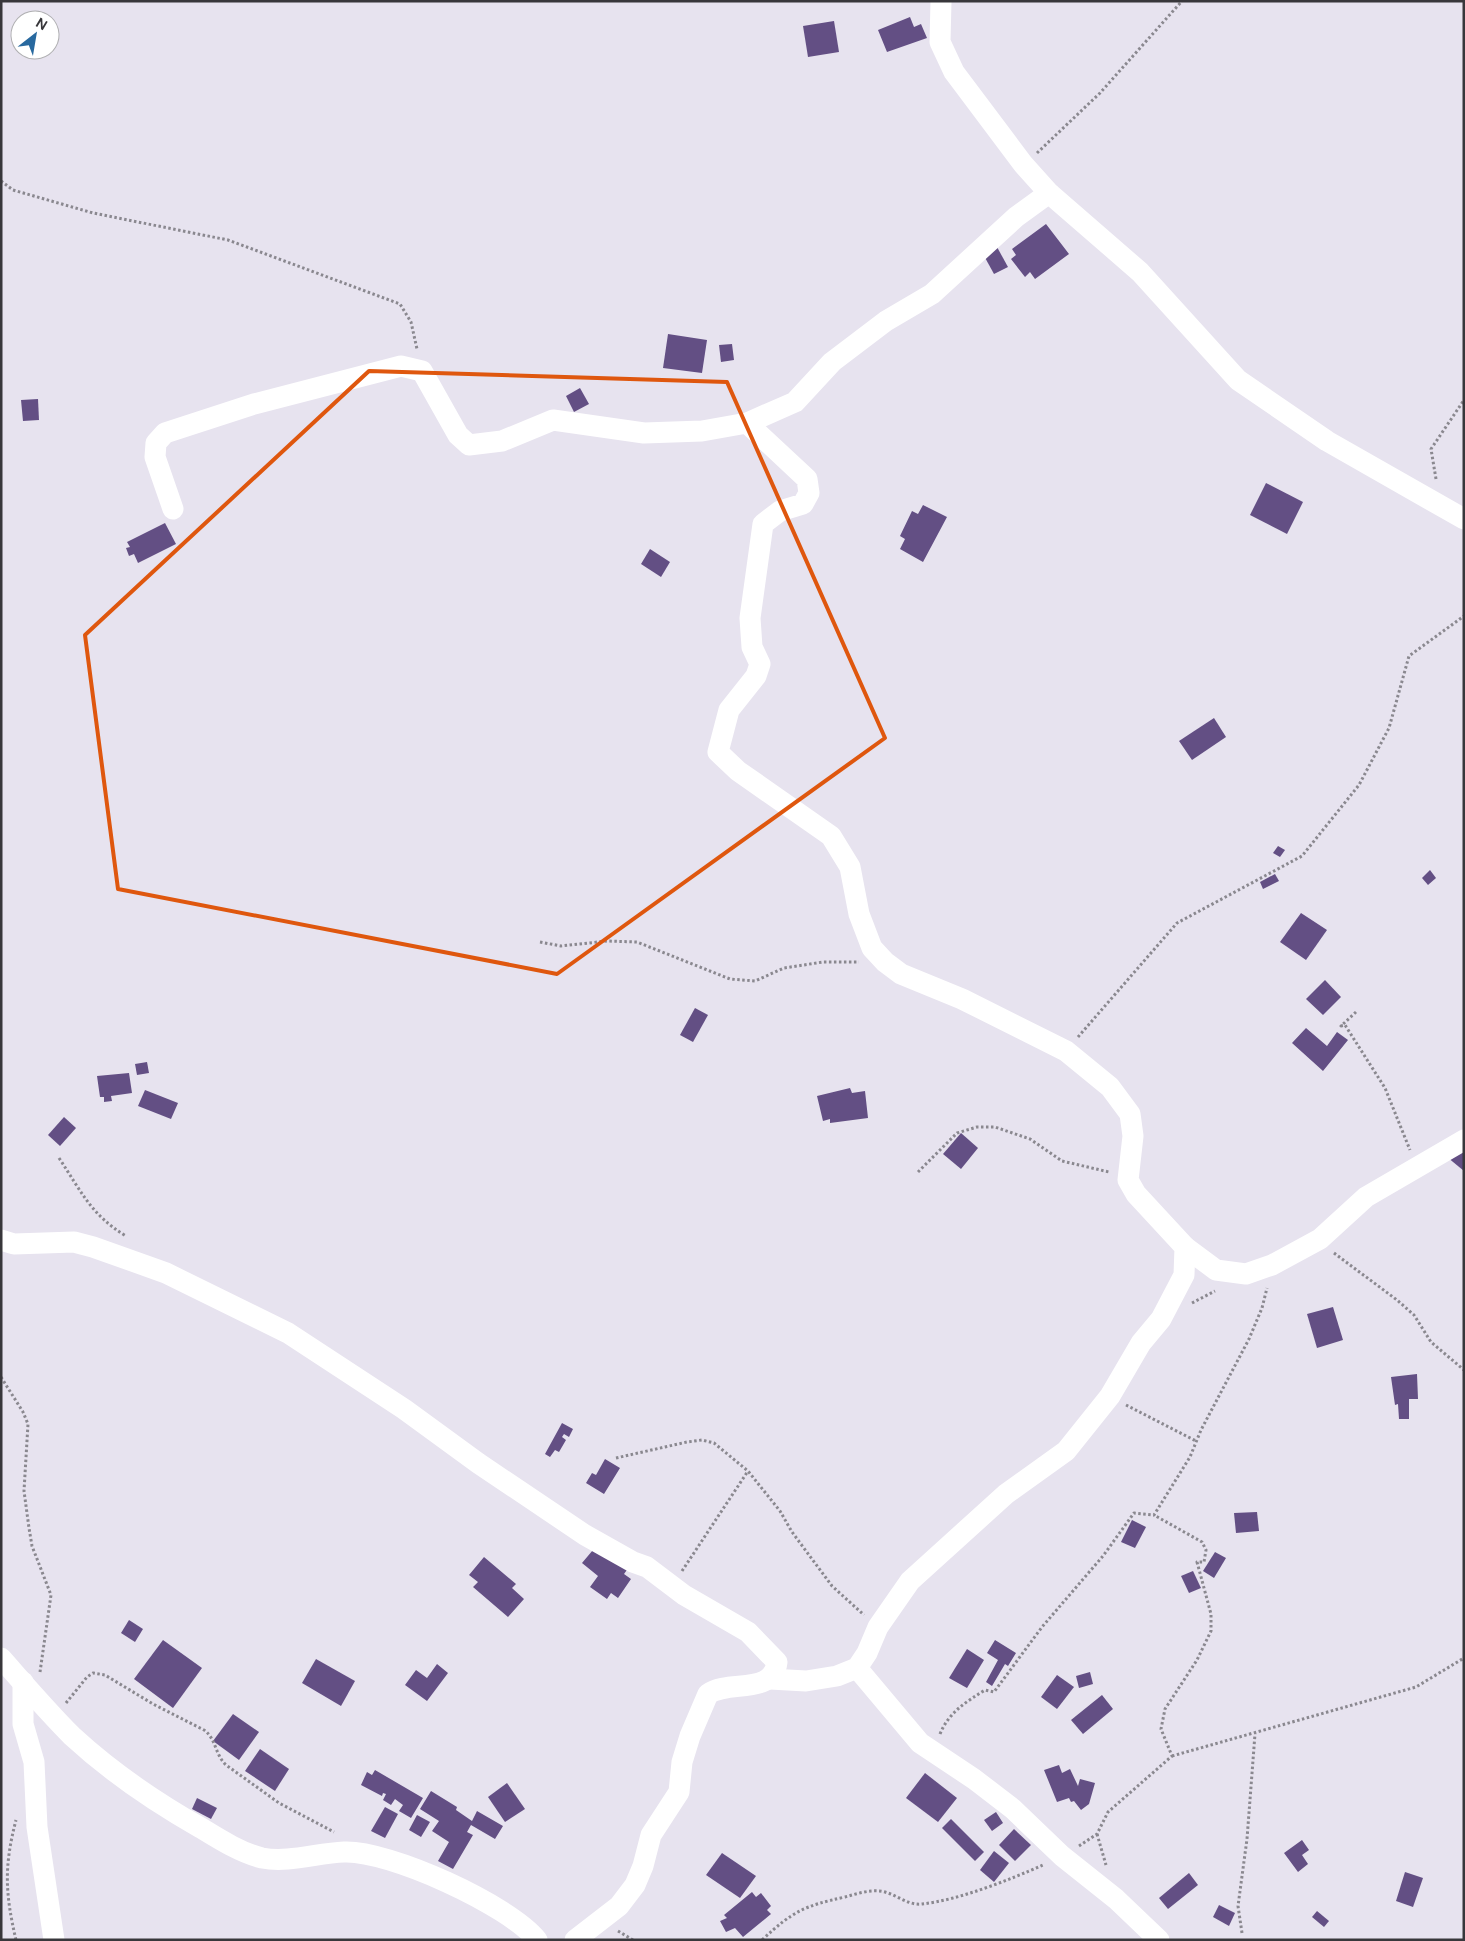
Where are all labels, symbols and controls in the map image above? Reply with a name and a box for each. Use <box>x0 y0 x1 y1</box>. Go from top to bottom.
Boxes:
north arrow <box>10 10 60 60</box>
text: N <box>33 14 51 34</box>

